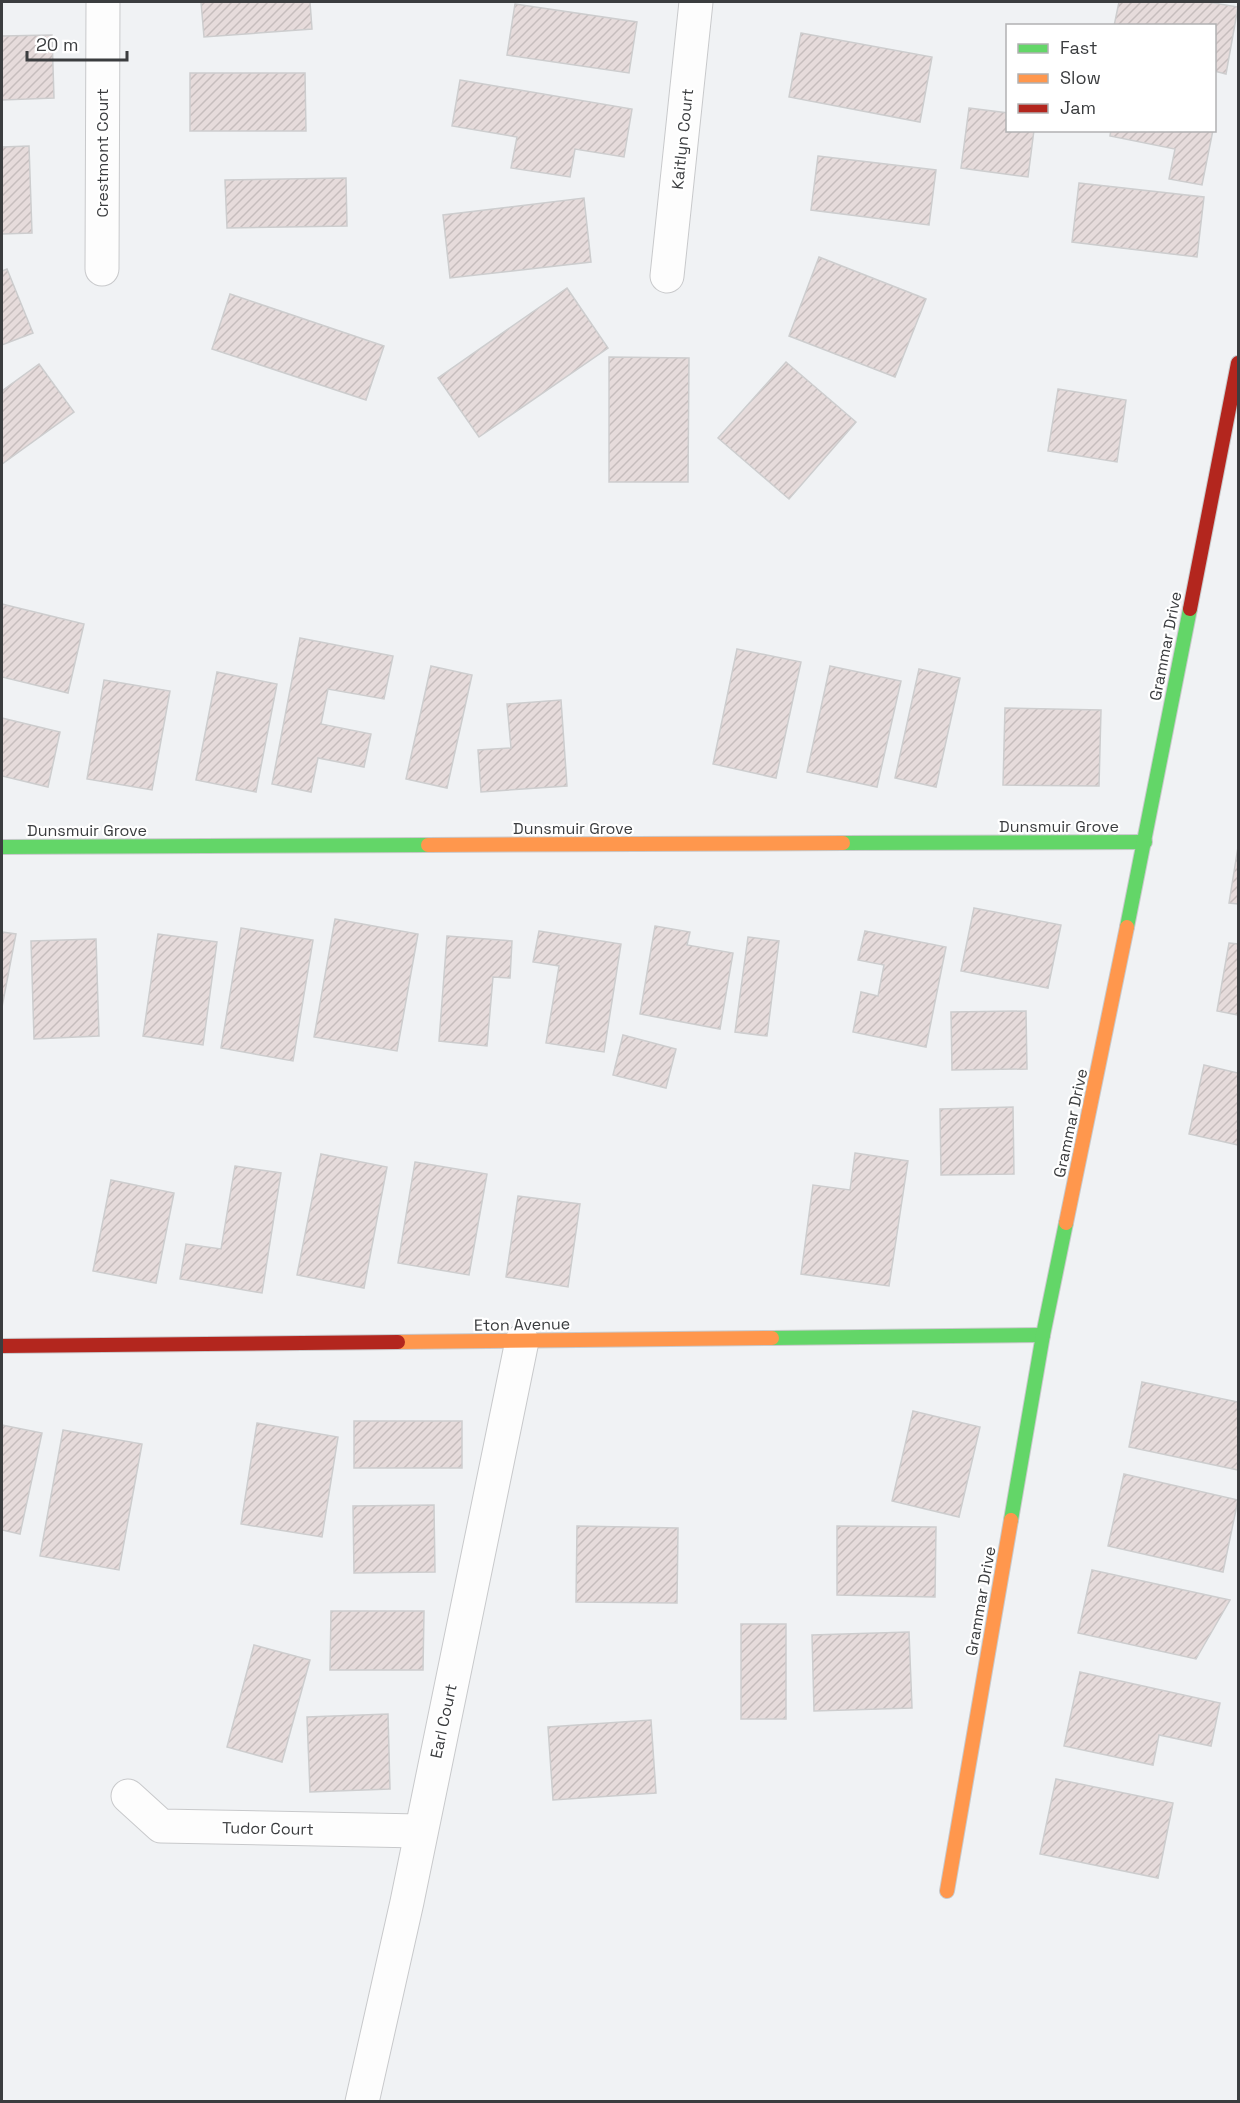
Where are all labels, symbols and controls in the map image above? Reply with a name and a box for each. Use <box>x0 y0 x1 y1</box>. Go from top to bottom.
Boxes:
scale bar <box>27 24 128 62</box>
legend <box>1006 24 1216 132</box>
text: 20 m <box>36 33 79 56</box>
text: Fast <box>1060 36 1097 59</box>
text: Slow <box>1060 66 1101 89</box>
street label: Crestmont Court <box>92 88 113 218</box>
street label: Kaitlyn Court <box>667 88 698 190</box>
text: Jam <box>1060 96 1096 119</box>
street label: Grammar Drive <box>1145 590 1186 702</box>
street label: Dunsmuir Grove <box>999 816 1119 837</box>
street label: Dunsmuir Grove <box>513 818 633 839</box>
street label: Dunsmuir Grove <box>27 820 147 841</box>
street label: Grammar Drive <box>1049 1067 1092 1179</box>
street label: Eton Avenue <box>474 1313 570 1336</box>
street label: Grammar Drive <box>961 1545 1000 1657</box>
street label: Earl Court <box>425 1682 462 1760</box>
street label: Tudor Court <box>222 1817 314 1840</box>

